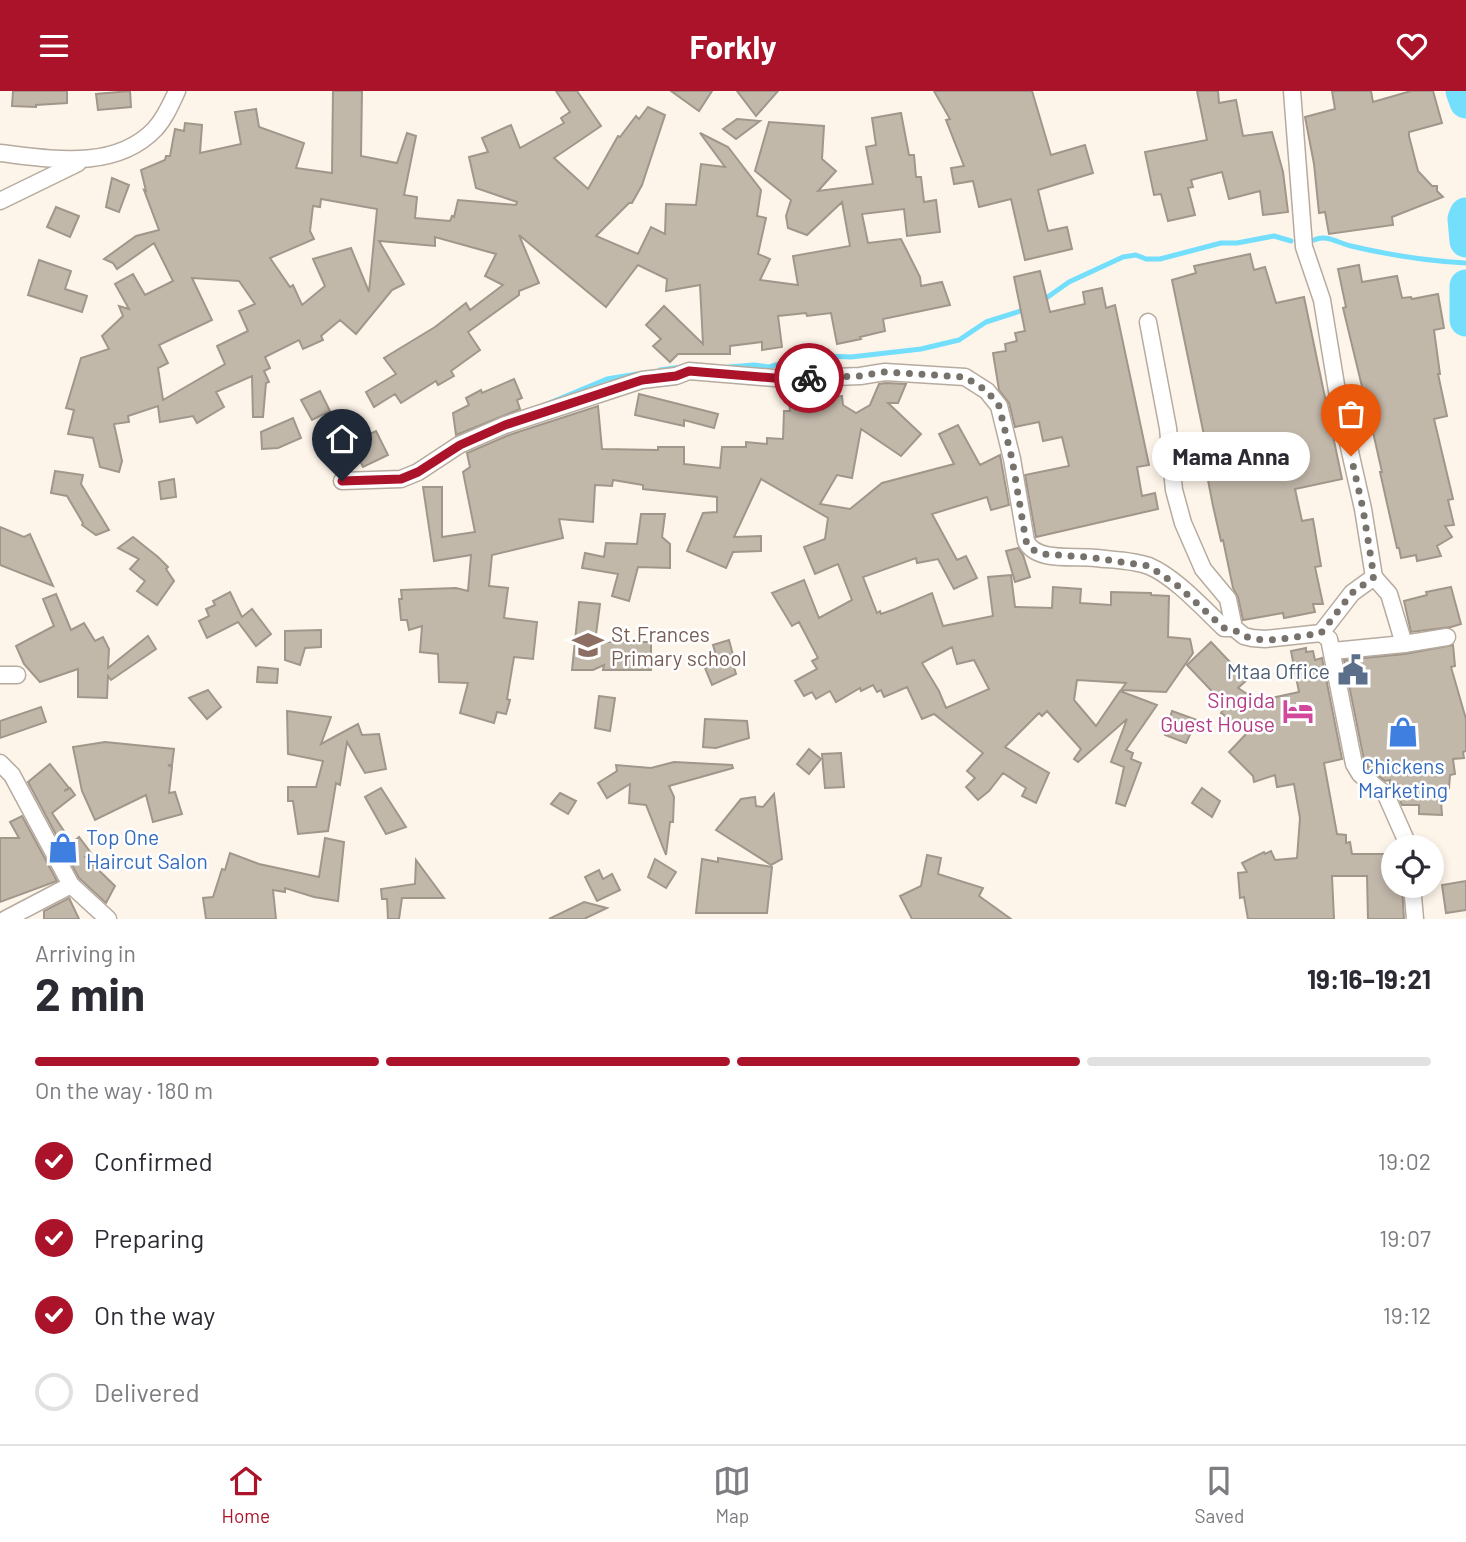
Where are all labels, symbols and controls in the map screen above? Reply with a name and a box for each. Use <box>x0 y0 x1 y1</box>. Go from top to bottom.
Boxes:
icon: menu <box>35 27 73 65</box>
text: Forkly <box>689 27 777 65</box>
icon: heart <box>1393 27 1431 65</box>
courier <box>774 343 844 413</box>
icon: bike <box>790 359 828 397</box>
pin <box>1321 384 1381 456</box>
icon: bag <box>1332 395 1370 433</box>
pin <box>312 409 372 481</box>
icon: home <box>323 420 361 458</box>
callout: Mama Anna <box>1152 431 1309 481</box>
text: Mama Anna <box>1172 442 1290 470</box>
place label: St.Frances Primary school <box>611 621 747 670</box>
school or university icon: St.Frances Primary school <box>571 628 605 662</box>
public building icon: Mtaa Office <box>1336 653 1370 687</box>
place label: Mtaa Office <box>1227 658 1330 683</box>
place label: Singida Guest House <box>1160 687 1275 736</box>
hotel icon: Singida Guest House <box>1281 694 1315 728</box>
shop icon: Chickens Marketing <box>1386 715 1420 749</box>
place label: Chickens Marketing <box>1358 753 1448 802</box>
place label: Top One Haircut Salon <box>86 824 208 873</box>
shop icon: Top One Haircut Salon <box>46 831 80 865</box>
map controls <box>1381 835 1444 898</box>
button: locate <box>1381 835 1444 898</box>
text: Arriving in <box>35 939 136 967</box>
text: 19:16–19:21 <box>1307 963 1431 994</box>
text: 2 min <box>35 965 145 1020</box>
text: On the way · 180 m <box>35 1076 213 1104</box>
icon: check <box>35 1142 73 1180</box>
text: Confirmed <box>94 1145 213 1176</box>
text: 19:02 <box>1378 1147 1431 1175</box>
icon: check <box>35 1219 73 1257</box>
text: Preparing <box>94 1222 204 1253</box>
text: 19:07 <box>1379 1224 1431 1252</box>
icon: check <box>35 1296 73 1334</box>
text: On the way <box>94 1299 215 1330</box>
text: 19:12 <box>1383 1301 1431 1329</box>
text: Delivered <box>94 1376 200 1407</box>
tab: Home <box>222 1462 270 1527</box>
tab: Map <box>713 1462 751 1527</box>
tab: Saved <box>1195 1462 1244 1527</box>

